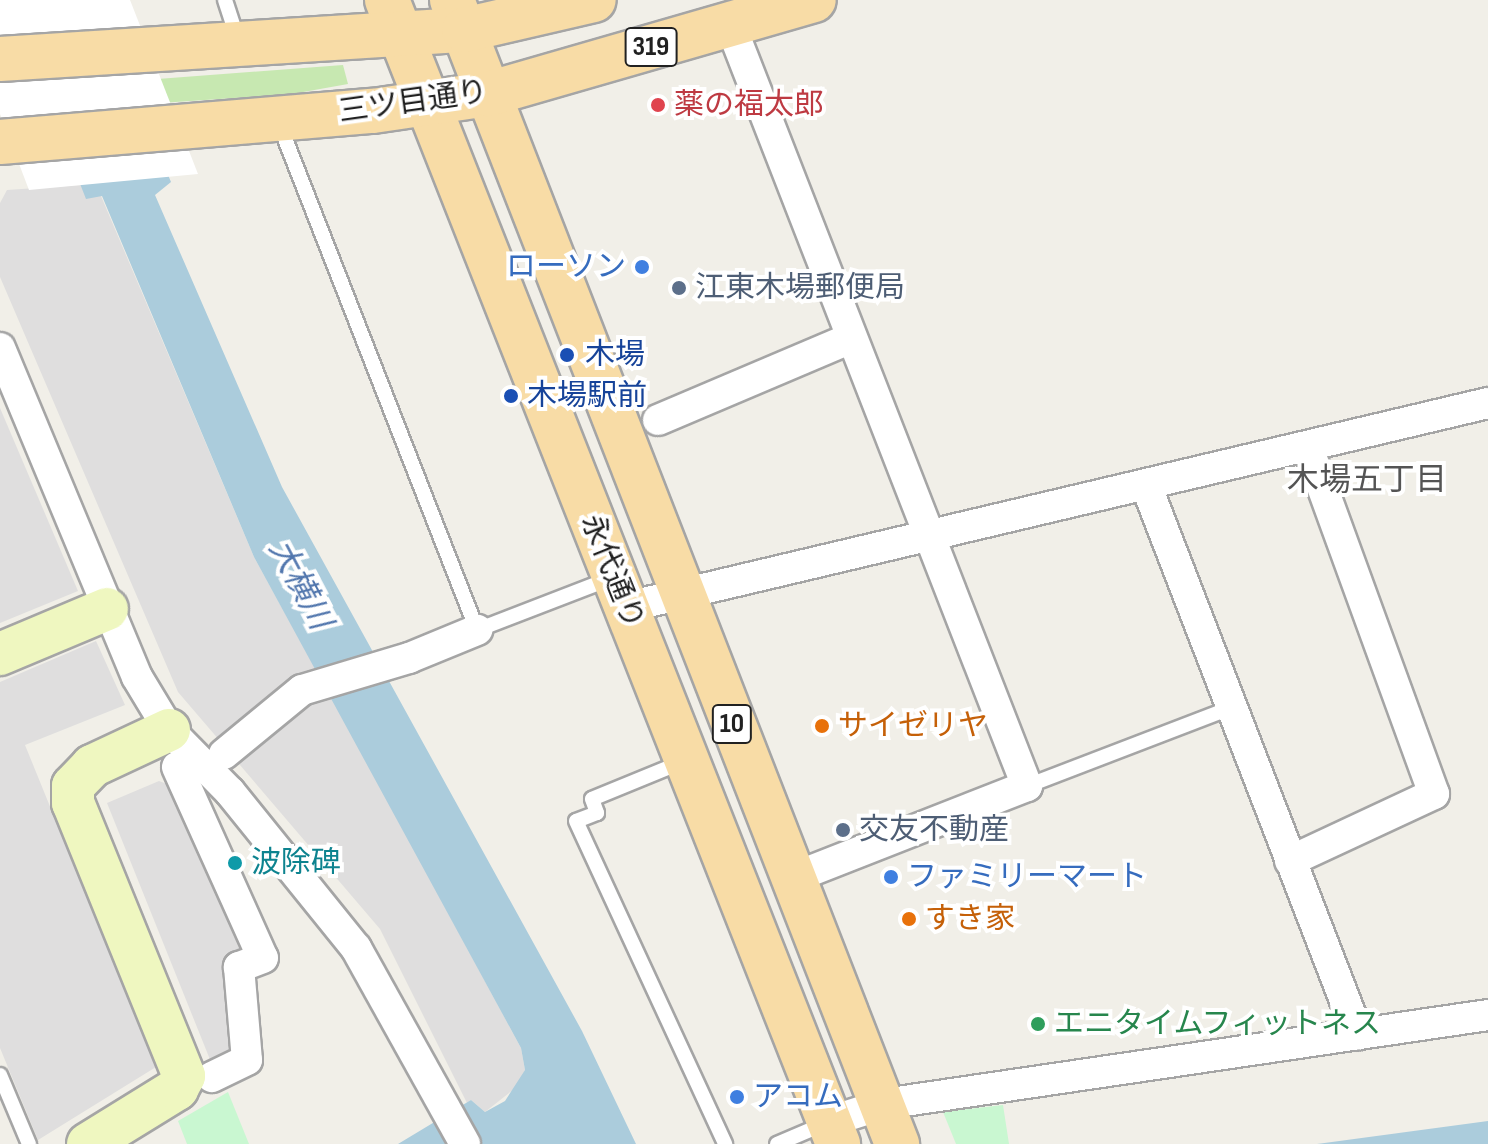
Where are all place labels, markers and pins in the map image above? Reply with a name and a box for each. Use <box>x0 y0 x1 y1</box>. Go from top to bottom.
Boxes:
place label: 薬の福太郎 <box>674 87 824 123</box>
marker: 薬の福太郎 <box>649 96 667 114</box>
place label: ローソン <box>506 249 626 285</box>
marker: ローソン <box>633 258 651 276</box>
place label: 江東木場郵便局 <box>695 270 905 306</box>
marker: 江東木場郵便局 <box>670 279 688 297</box>
place label: 木場 <box>585 337 645 373</box>
marker: 木場 <box>556 344 578 366</box>
place label: 木場駅前 <box>527 378 647 414</box>
marker: 木場駅前 <box>502 387 520 405</box>
place label: サイゼリヤ <box>838 708 988 744</box>
marker: サイゼリヤ <box>813 717 831 735</box>
place label: 交友不動産 <box>859 812 1009 848</box>
marker: 交友不動産 <box>834 821 852 839</box>
place label: 波除碑 <box>251 845 341 881</box>
marker: 波除碑 <box>226 854 244 872</box>
place label: ファミリーマート <box>907 859 1147 895</box>
marker: ファミリーマート <box>882 868 900 886</box>
place label: すき家 <box>925 901 1015 937</box>
marker: すき家 <box>900 910 918 928</box>
place label: エニタイムフィットネス <box>1054 1006 1384 1042</box>
marker: エニタイムフィットネス <box>1029 1015 1047 1033</box>
place label: アコム <box>753 1079 843 1115</box>
marker: アコム <box>728 1088 746 1106</box>

